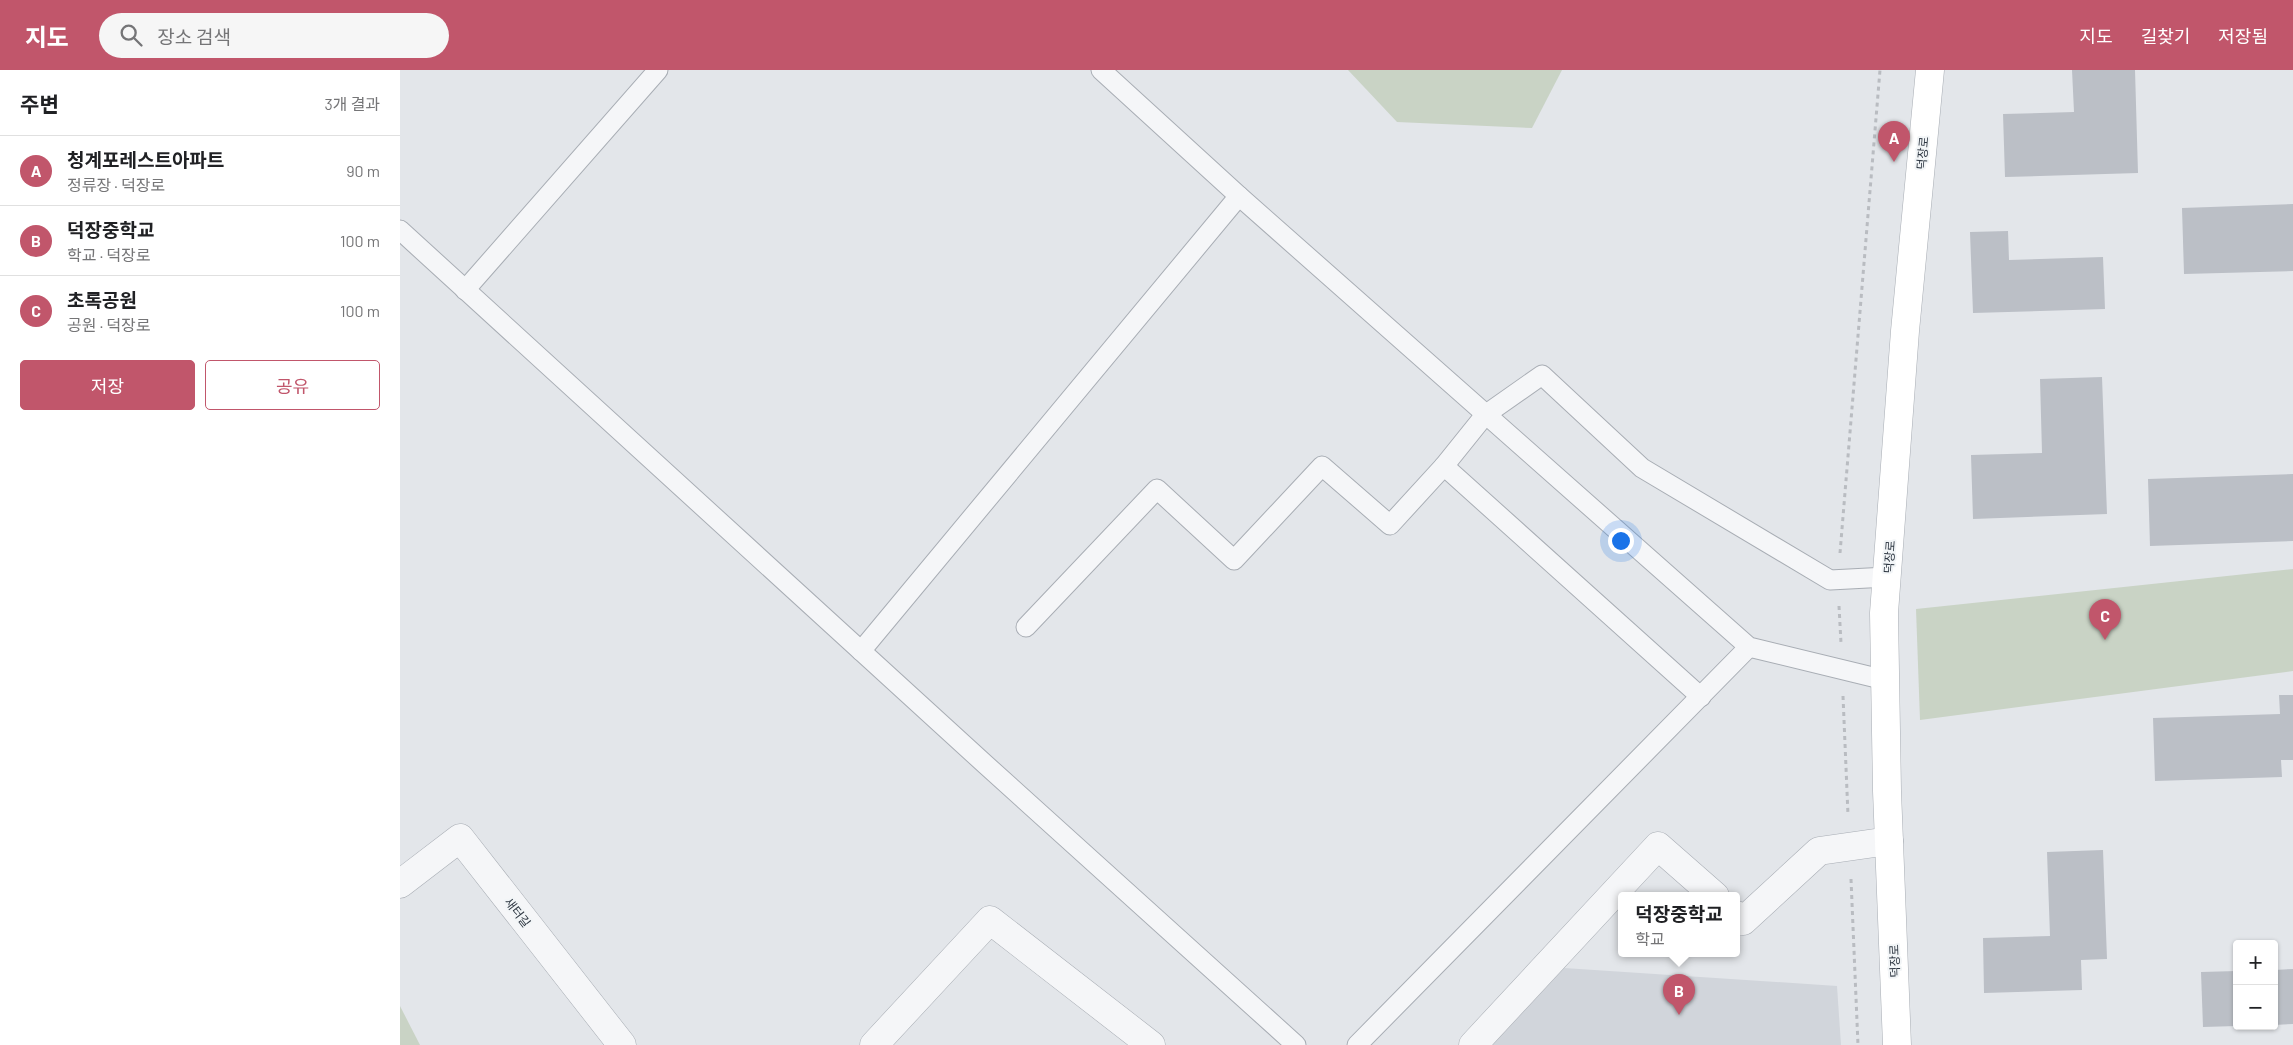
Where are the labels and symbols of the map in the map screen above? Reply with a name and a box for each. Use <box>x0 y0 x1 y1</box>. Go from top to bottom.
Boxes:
pin: A <box>1878 121 1910 162</box>
street label: 덕장로 <box>1914 136 1930 170</box>
your location <box>1608 528 1634 554</box>
street label: 덕장로 <box>1881 540 1897 574</box>
pin: C <box>2089 599 2121 640</box>
street label: 새터길 <box>502 895 534 929</box>
street label: 덕장로 <box>1886 944 1902 978</box>
pin: B <box>1663 974 1695 1015</box>

